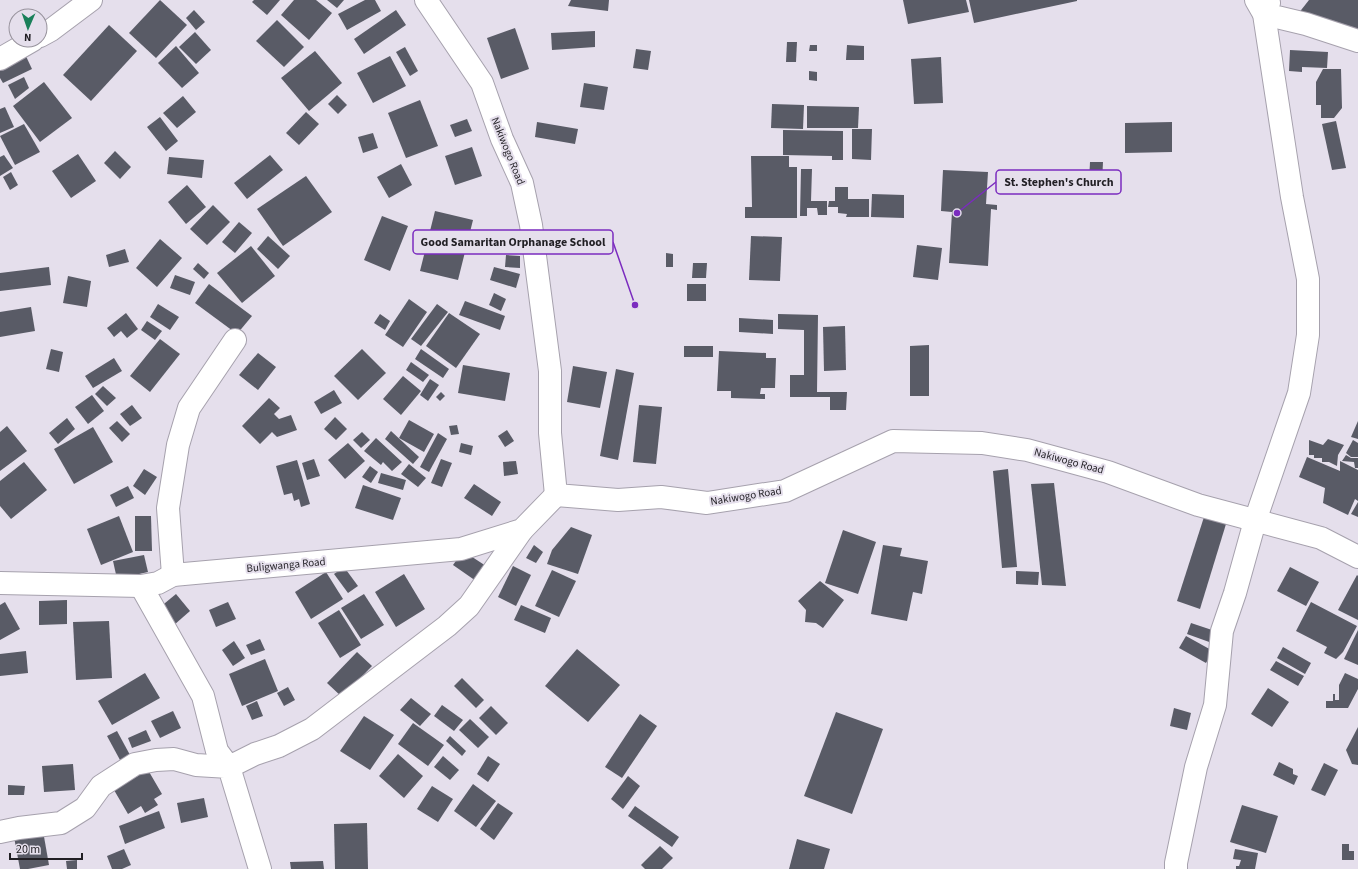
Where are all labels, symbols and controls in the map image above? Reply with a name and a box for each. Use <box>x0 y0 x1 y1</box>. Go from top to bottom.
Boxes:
north arrow <box>8 8 48 48</box>
text: N <box>24 30 32 45</box>
street label: Nakiwogo Road <box>488 115 528 187</box>
callout: St. Stephen's Church <box>996 170 1121 194</box>
text: St. Stephen's Church <box>1004 174 1114 191</box>
callout: Good Samaritan Orphanage School <box>413 230 613 254</box>
text: Good Samaritan Orphanage School <box>421 234 606 251</box>
street label: Nakiwogo Road <box>1032 444 1106 478</box>
street label: Nakiwogo Road <box>709 483 783 509</box>
street label: Buligwanga Road <box>246 554 326 576</box>
scale bar <box>10 835 82 861</box>
text: 20 m <box>16 841 40 858</box>

